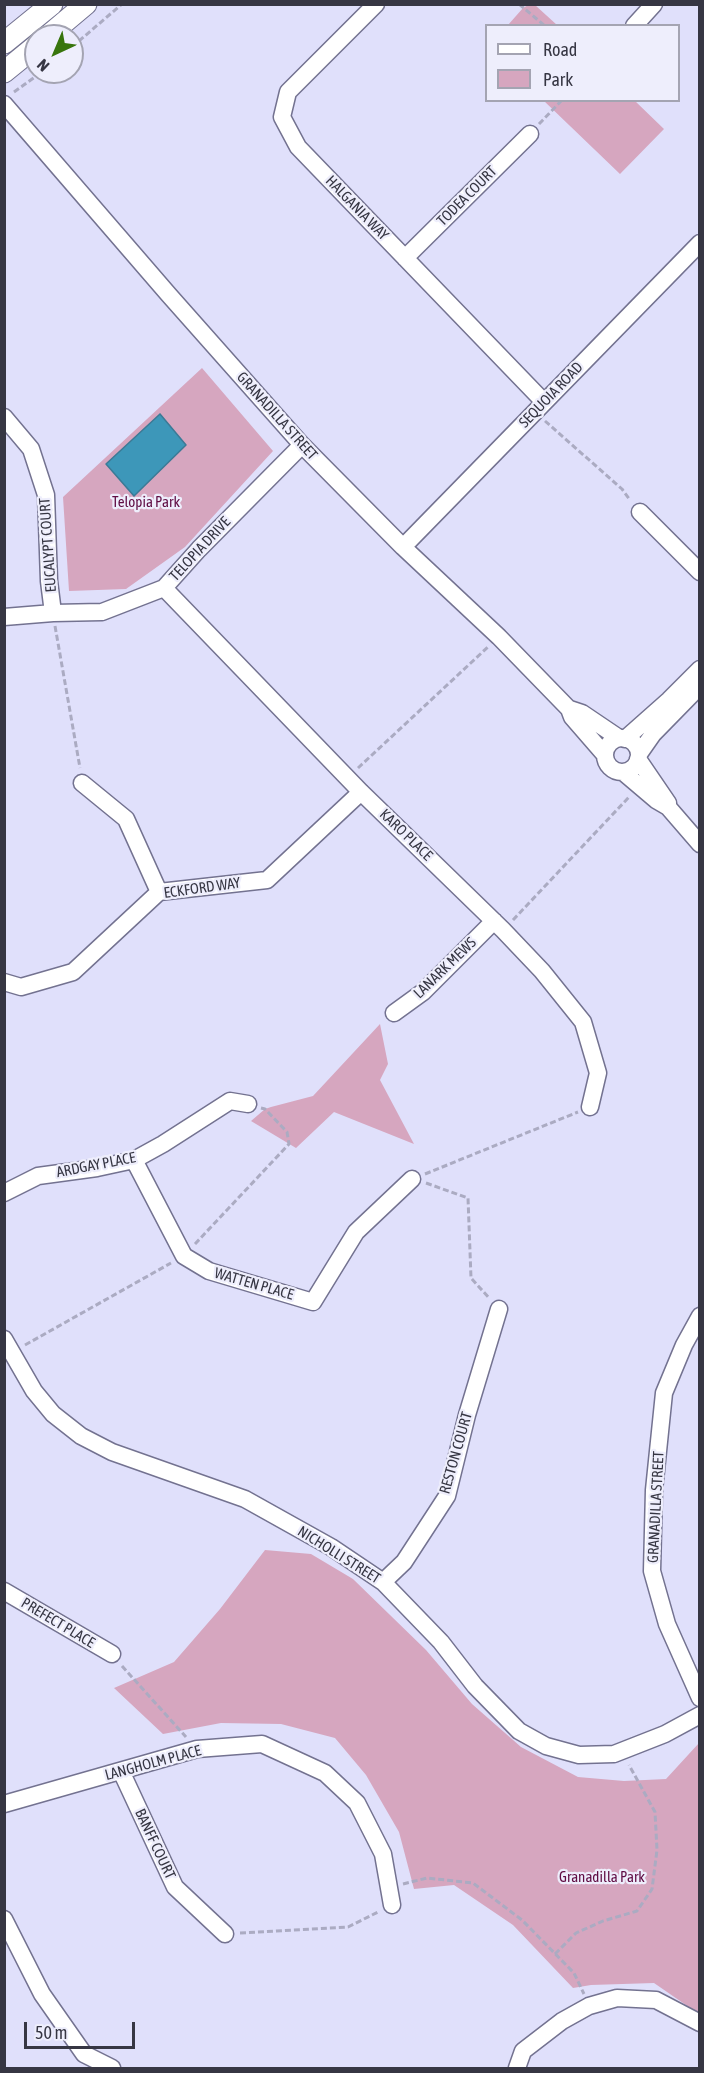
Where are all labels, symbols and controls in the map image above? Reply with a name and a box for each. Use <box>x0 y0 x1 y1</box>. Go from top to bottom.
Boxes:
north arrow <box>24 24 84 84</box>
legend <box>485 24 680 102</box>
text: Road <box>543 39 577 60</box>
text: N <box>33 56 53 75</box>
text: Park <box>543 69 573 90</box>
street label: TODEA COURT <box>433 162 501 230</box>
street label: HALGANIA WAY <box>322 172 392 244</box>
street label: SEQUOIA ROAD <box>515 358 587 432</box>
street label: GRANADILLA STREET <box>233 368 321 464</box>
park label: Telopia Park <box>112 493 180 511</box>
street label: EUCALYPT COURT <box>36 497 60 593</box>
street label: TELOPIA DRIVE <box>166 513 234 585</box>
street label: KARO PLACE <box>376 805 436 865</box>
street label: ECKFORD WAY <box>163 874 241 902</box>
street label: LANARK MEWS <box>410 934 480 1002</box>
street label: ARDGAY PLACE <box>55 1149 137 1181</box>
street label: WATTEN PLACE <box>212 1264 296 1304</box>
street label: RESTON COURT <box>436 1410 476 1496</box>
street label: GRANADILLA STREET <box>644 1451 668 1563</box>
street label: NICHOLLI STREET <box>294 1522 384 1588</box>
street label: PREFECT PLACE <box>18 1594 98 1652</box>
street label: LANGHOLM PLACE <box>103 1741 203 1785</box>
street label: BANFF COURT <box>131 1806 179 1882</box>
park label: Granadilla Park <box>559 1868 645 1886</box>
scale bar <box>27 2010 138 2048</box>
text: 50 m <box>35 2022 67 2043</box>

